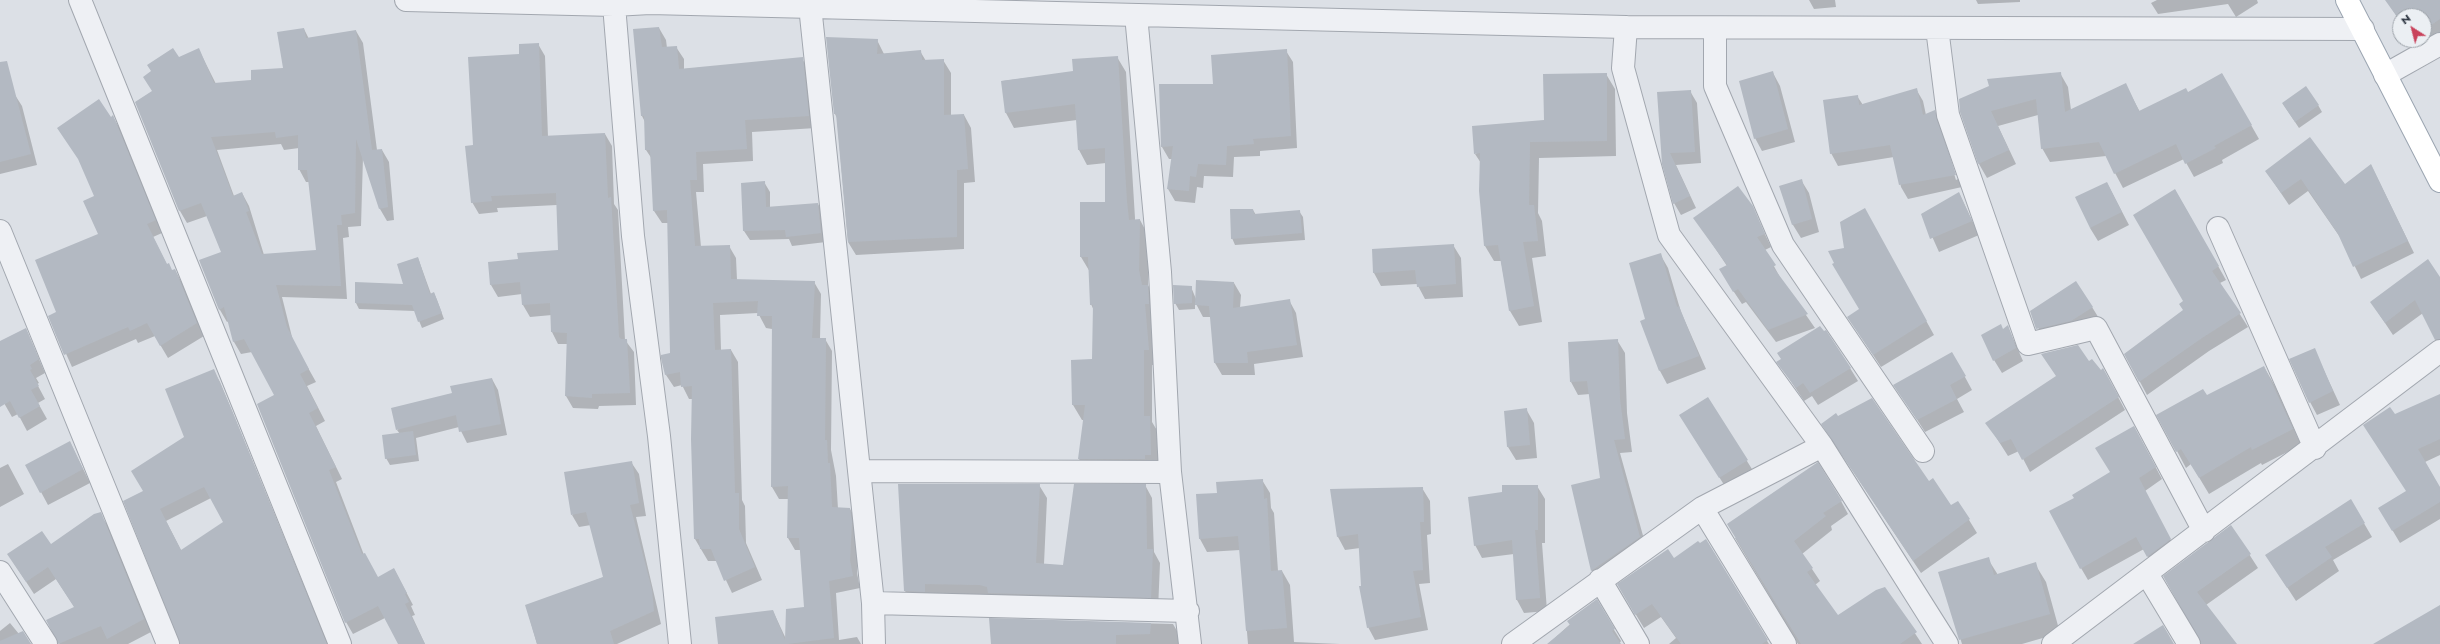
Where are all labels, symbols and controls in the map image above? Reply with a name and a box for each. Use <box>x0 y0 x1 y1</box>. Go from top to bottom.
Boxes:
north arrow <box>2392 8 2432 48</box>
text: N <box>2397 10 2414 28</box>

